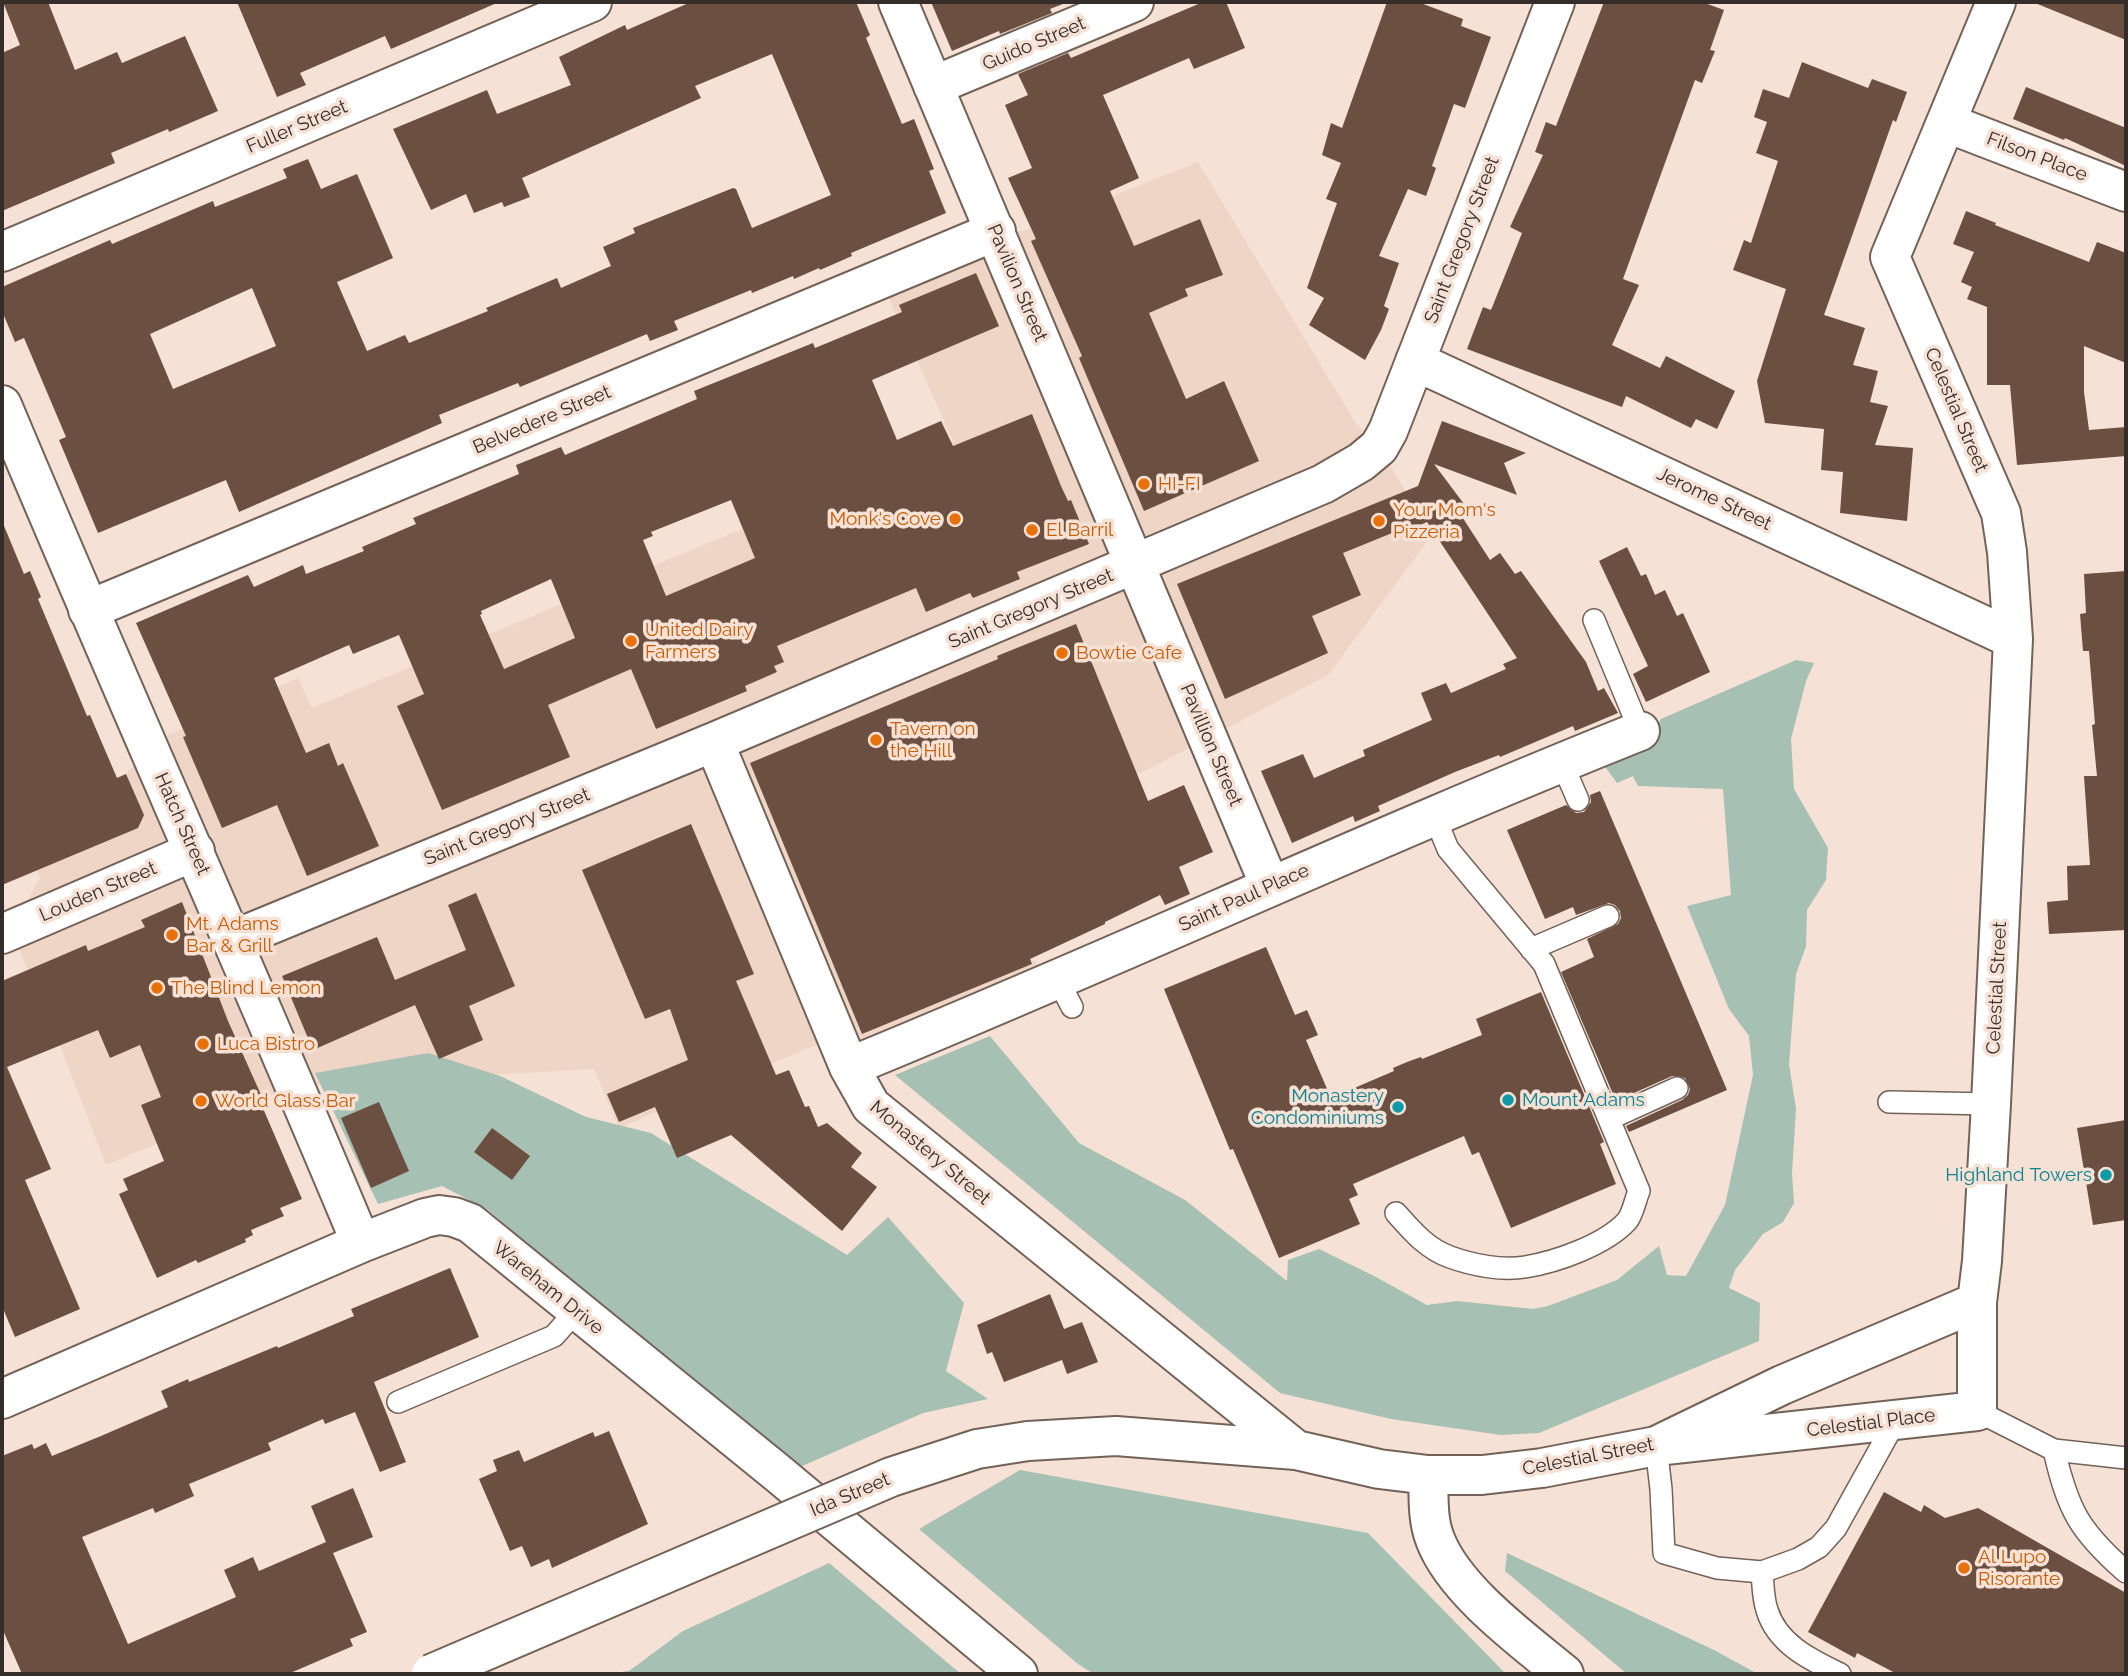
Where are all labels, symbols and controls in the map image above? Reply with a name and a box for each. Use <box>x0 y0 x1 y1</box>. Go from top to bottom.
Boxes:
street label: Guido Street <box>979 12 1089 76</box>
street label: Fuller Street <box>243 95 351 159</box>
street label: Filson Place <box>1984 127 2090 187</box>
street label: Saint Gregory Street <box>1420 153 1504 327</box>
street label: Pavilion Street <box>982 221 1052 345</box>
street label: Celestial Street <box>1919 344 1993 476</box>
street label: Belvedere Street <box>470 381 614 459</box>
street label: Jerome Street <box>1653 462 1775 536</box>
place label: HI-FI <box>1158 473 1201 495</box>
marker: HI-FI <box>1136 476 1152 492</box>
place label: Your Mom's Pizzeria <box>1393 499 1496 543</box>
place label: Monk's Cove <box>830 508 941 530</box>
marker: Monk's Cove <box>947 511 963 527</box>
marker: Your Mom's Pizzeria <box>1371 513 1387 529</box>
place label: El Barril <box>1046 519 1113 541</box>
marker: El Barril <box>1024 522 1040 538</box>
street label: Saint Gregory Street <box>945 564 1117 654</box>
place label: United Dairy Farmers <box>645 619 753 663</box>
marker: United Dairy Farmers <box>623 633 639 649</box>
place label: Bowtie Cafe <box>1076 642 1182 664</box>
marker: Bowtie Cafe <box>1054 645 1070 661</box>
street label: Pavillion Street <box>1175 681 1247 809</box>
place label: Tavern on the Hill <box>890 718 976 762</box>
marker: Tavern on the Hill <box>868 732 884 748</box>
street label: Hatch Street <box>149 769 215 879</box>
street label: Saint Gregory Street <box>421 783 593 871</box>
street label: Louden Street <box>36 857 160 927</box>
street label: Saint Paul Place <box>1175 859 1313 937</box>
place label: Mt. Adams Bar & Grill <box>186 913 279 957</box>
street label: Celestial Street <box>1982 921 2012 1055</box>
marker: Mt. Adams Bar & Grill <box>164 927 180 943</box>
place label: The Blind Lemon <box>171 977 321 999</box>
marker: The Blind Lemon <box>149 980 165 996</box>
place label: Luca Bistro <box>217 1033 315 1055</box>
marker: Luca Bistro <box>195 1036 211 1052</box>
place label: Monastery Condominiums <box>1251 1085 1384 1129</box>
place label: Mount Adams <box>1522 1089 1645 1111</box>
place label: World Glass Bar <box>215 1090 355 1112</box>
marker: Mount Adams <box>1500 1092 1516 1108</box>
marker: World Glass Bar <box>193 1093 209 1109</box>
street label: Monastery Street <box>865 1096 995 1210</box>
marker: Monastery Condominiums <box>1390 1099 1406 1115</box>
place label: Highland Towers <box>1945 1164 2092 1186</box>
marker: Highland Towers <box>2098 1167 2114 1183</box>
street label: Wareham Drive <box>488 1236 608 1340</box>
street label: Celestial Place <box>1805 1404 1937 1442</box>
street label: Celestial Street <box>1520 1433 1656 1481</box>
street label: Ida Street <box>807 1468 893 1522</box>
place label: Al Lupo Risorante <box>1978 1546 2060 1590</box>
marker: Al Lupo Risorante <box>1956 1560 1972 1576</box>

